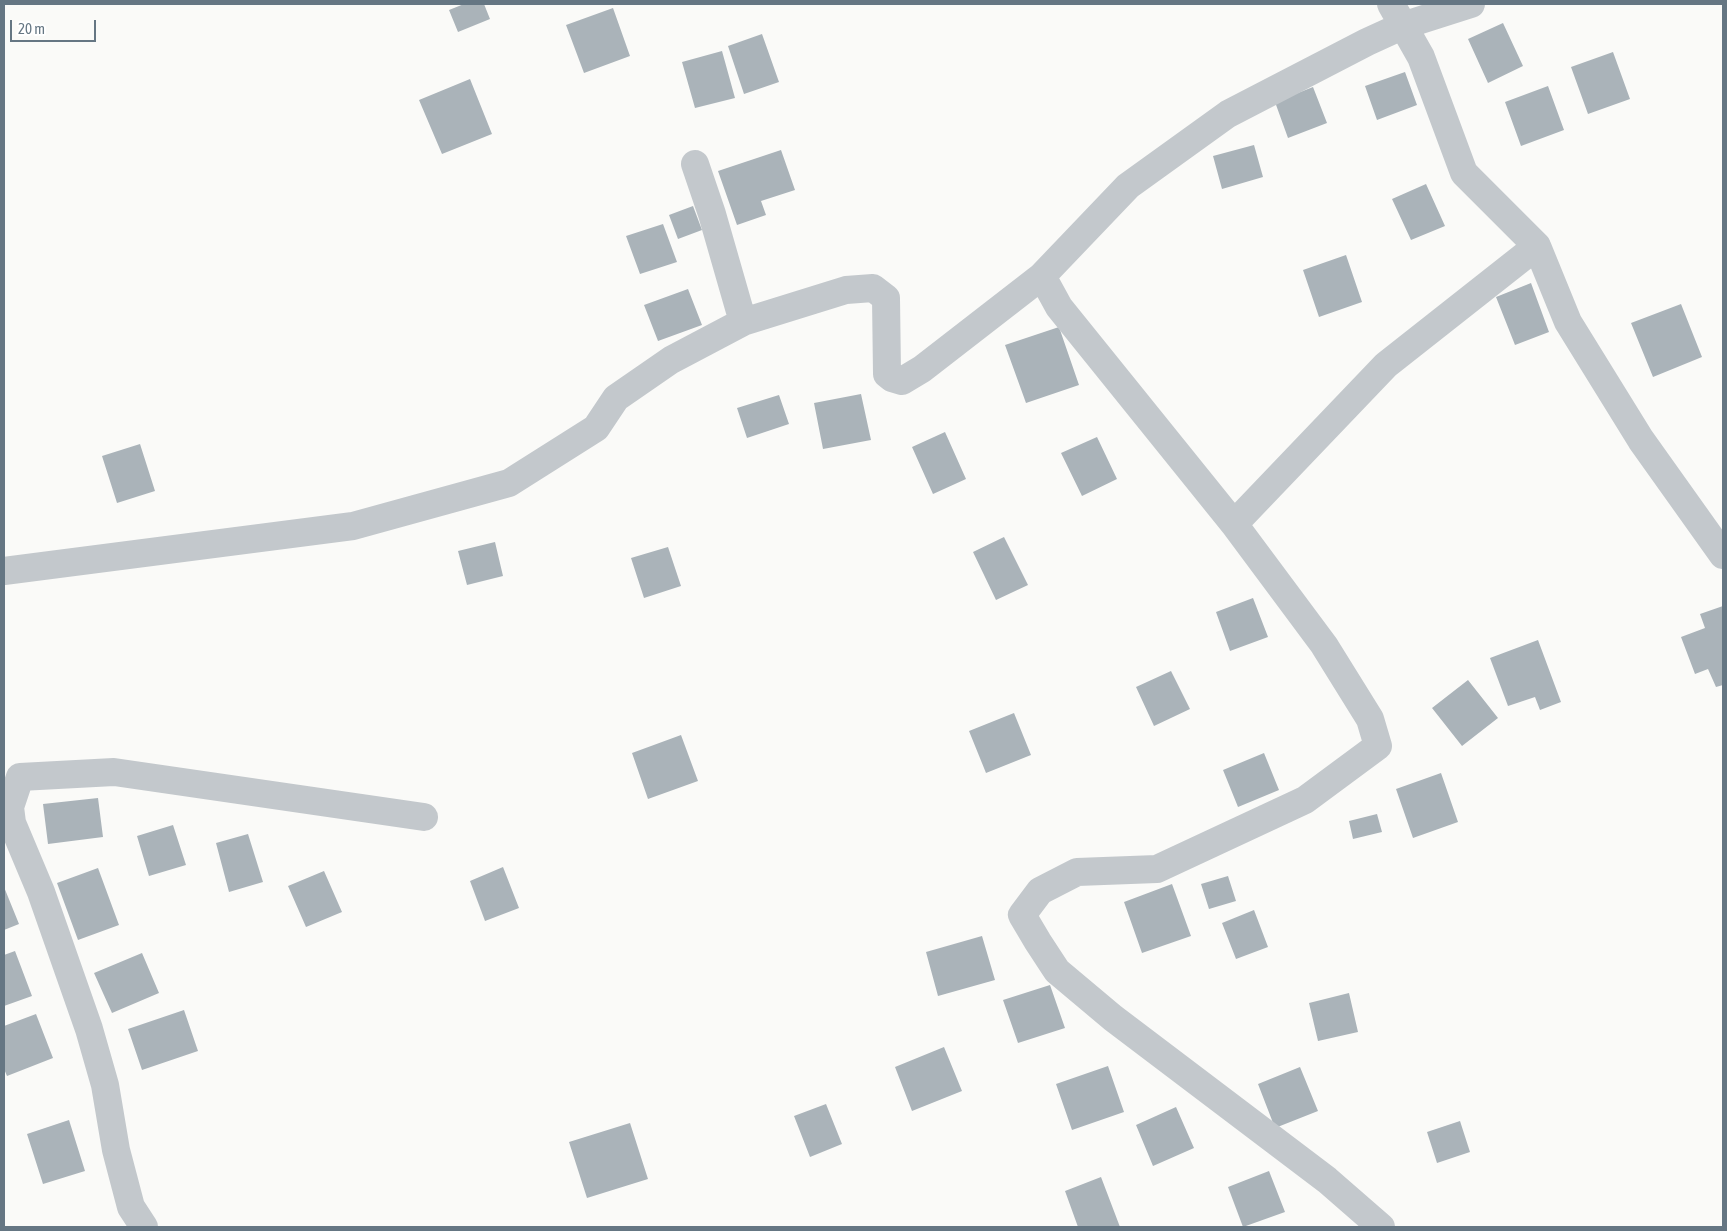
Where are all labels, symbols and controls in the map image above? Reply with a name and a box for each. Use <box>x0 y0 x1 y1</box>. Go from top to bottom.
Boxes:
scale bar <box>12 10 99 42</box>
text: 20 m <box>18 20 45 37</box>

